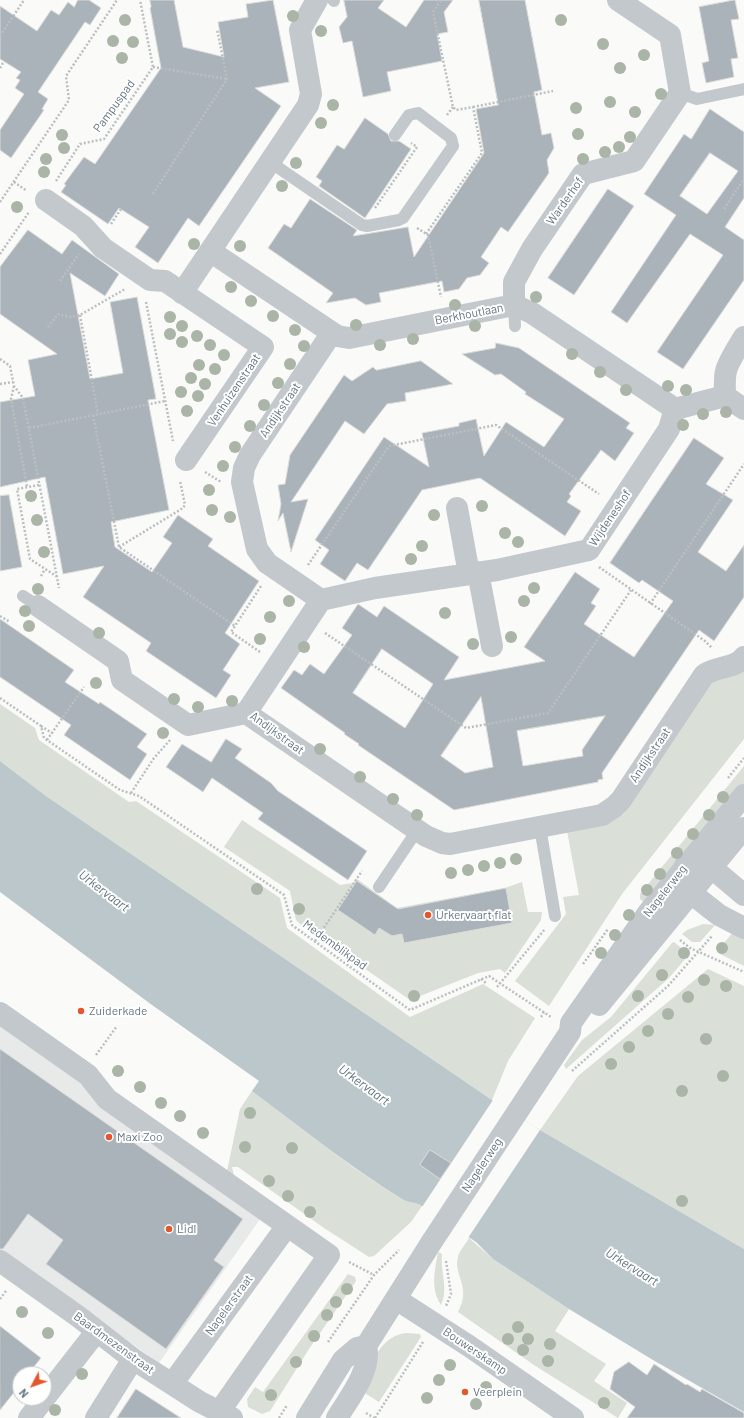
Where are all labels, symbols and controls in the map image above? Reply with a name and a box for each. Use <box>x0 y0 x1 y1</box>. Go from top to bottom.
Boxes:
street label: Pampuspad <box>90 77 138 135</box>
street label: Warderhof <box>543 174 587 228</box>
street label: Berkhoutlaan <box>434 300 504 328</box>
street label: Venhuizenstraat <box>204 351 264 429</box>
street label: Andijkstraat <box>256 380 304 440</box>
street label: Wijdeneshof <box>586 487 634 549</box>
street label: Andijkstraat <box>247 709 307 757</box>
street label: Andijkstraat <box>626 725 674 785</box>
street label: Nagelerweg <box>640 862 690 920</box>
water label: Urkervaart <box>76 867 132 915</box>
place label: Urkervaart flat <box>436 908 512 922</box>
marker: Urkervaart flat <box>423 910 433 920</box>
street label: Medemblikpad <box>300 917 370 973</box>
place label: Zuiderkade <box>89 1004 147 1018</box>
marker: Zuiderkade <box>76 1006 86 1016</box>
water label: Urkervaart <box>335 1061 393 1109</box>
place label: Maxi Zoo <box>117 1130 163 1144</box>
marker: Maxi Zoo <box>104 1132 114 1142</box>
street label: Nagelerweg <box>459 1135 505 1195</box>
place label: Lidl <box>177 1222 196 1236</box>
marker: Lidl <box>164 1224 174 1234</box>
water label: Urkervaart <box>603 1245 661 1289</box>
street label: Nagelerstraat <box>202 1272 256 1338</box>
street label: Baardmezenstraat <box>71 1309 157 1377</box>
street label: Bouwerskamp <box>440 1324 510 1378</box>
north arrow <box>12 1366 52 1406</box>
place label: Veerplein <box>473 1385 522 1399</box>
text: N <box>16 1387 31 1401</box>
marker: Veerplein <box>460 1387 470 1397</box>

